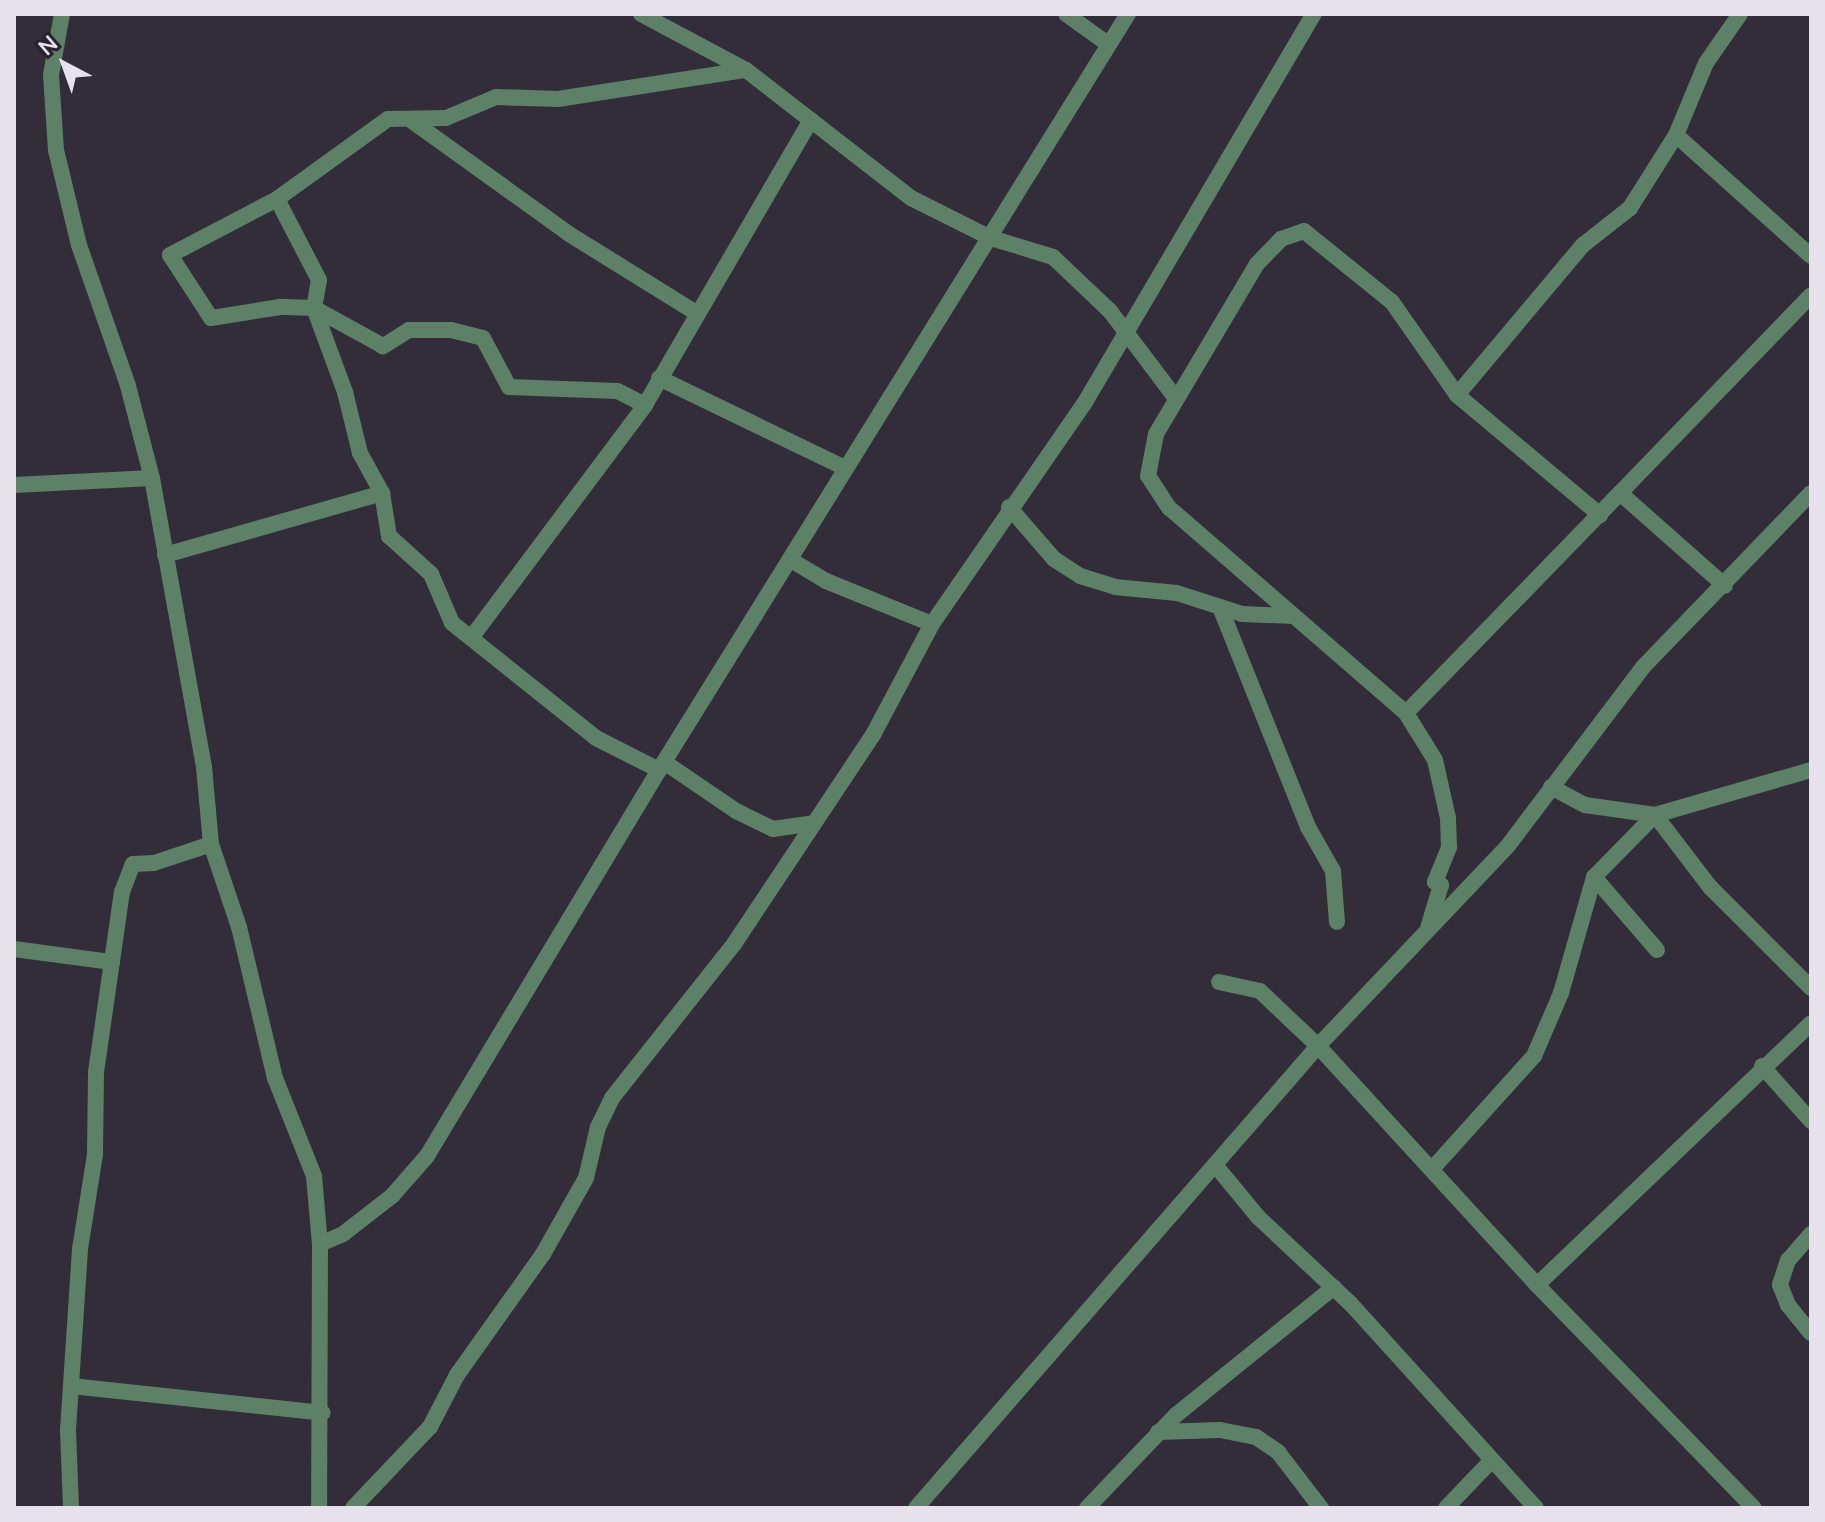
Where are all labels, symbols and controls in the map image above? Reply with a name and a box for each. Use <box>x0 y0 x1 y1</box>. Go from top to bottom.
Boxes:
north arrow <box>24 24 104 104</box>
text: N <box>32 29 64 63</box>

